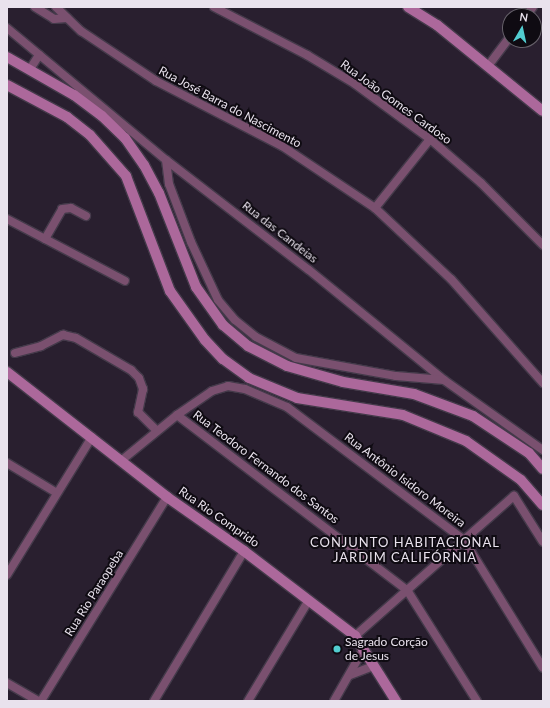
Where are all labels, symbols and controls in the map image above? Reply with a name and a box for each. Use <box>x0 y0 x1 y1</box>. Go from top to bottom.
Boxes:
north arrow <box>502 8 542 48</box>
text: N <box>519 10 529 24</box>
street label: Rua João Gomes Cardoso <box>338 57 454 147</box>
street label: Rua José Barra do Nascimento <box>156 63 304 151</box>
street label: Rua das Candeias <box>239 198 321 266</box>
street label: Rua Teodoro Fernando dos Santos <box>190 407 342 527</box>
street label: Rua Antônio Isidoro Moreira <box>341 430 469 530</box>
street label: Rua Rio Comprido <box>176 484 262 550</box>
district label: CONJUNTO HABITACIONAL JARDIM CALIFÓRNIA <box>310 535 500 566</box>
street label: Rua Rio Paraopeba <box>62 547 126 639</box>
place label: Sagrado Corção de Jesus <box>345 635 428 663</box>
marker: Sagrado Corção de Jesus <box>332 644 342 654</box>

